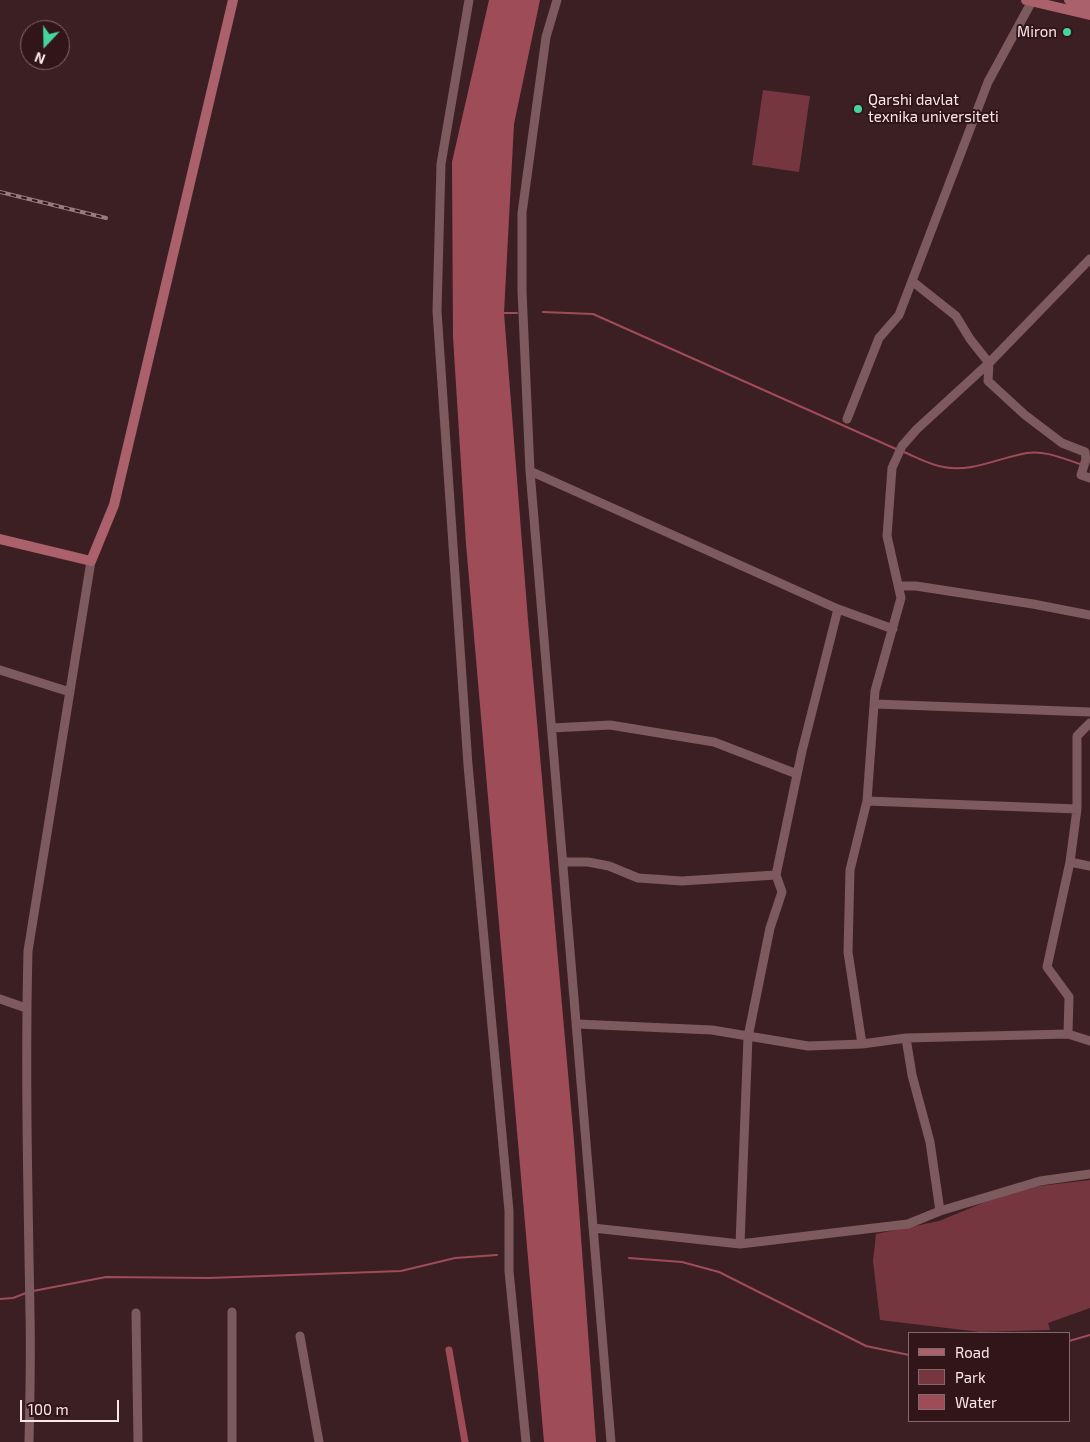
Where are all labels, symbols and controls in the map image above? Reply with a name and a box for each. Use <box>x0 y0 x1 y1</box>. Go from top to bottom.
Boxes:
north arrow <box>20 20 70 70</box>
place label: Miron <box>1017 23 1057 41</box>
marker: Miron <box>1061 26 1073 38</box>
text: N <box>32 49 48 68</box>
place label: Qarshi davlat texnika universiteti <box>868 91 999 126</box>
marker: Qarshi davlat texnika universiteti <box>852 103 864 115</box>
legend <box>908 1332 1070 1422</box>
text: Road <box>955 1343 990 1361</box>
text: Park <box>955 1368 986 1386</box>
scale bar <box>22 1390 121 1422</box>
text: Water <box>955 1393 997 1411</box>
text: 100 m <box>28 1400 69 1418</box>

